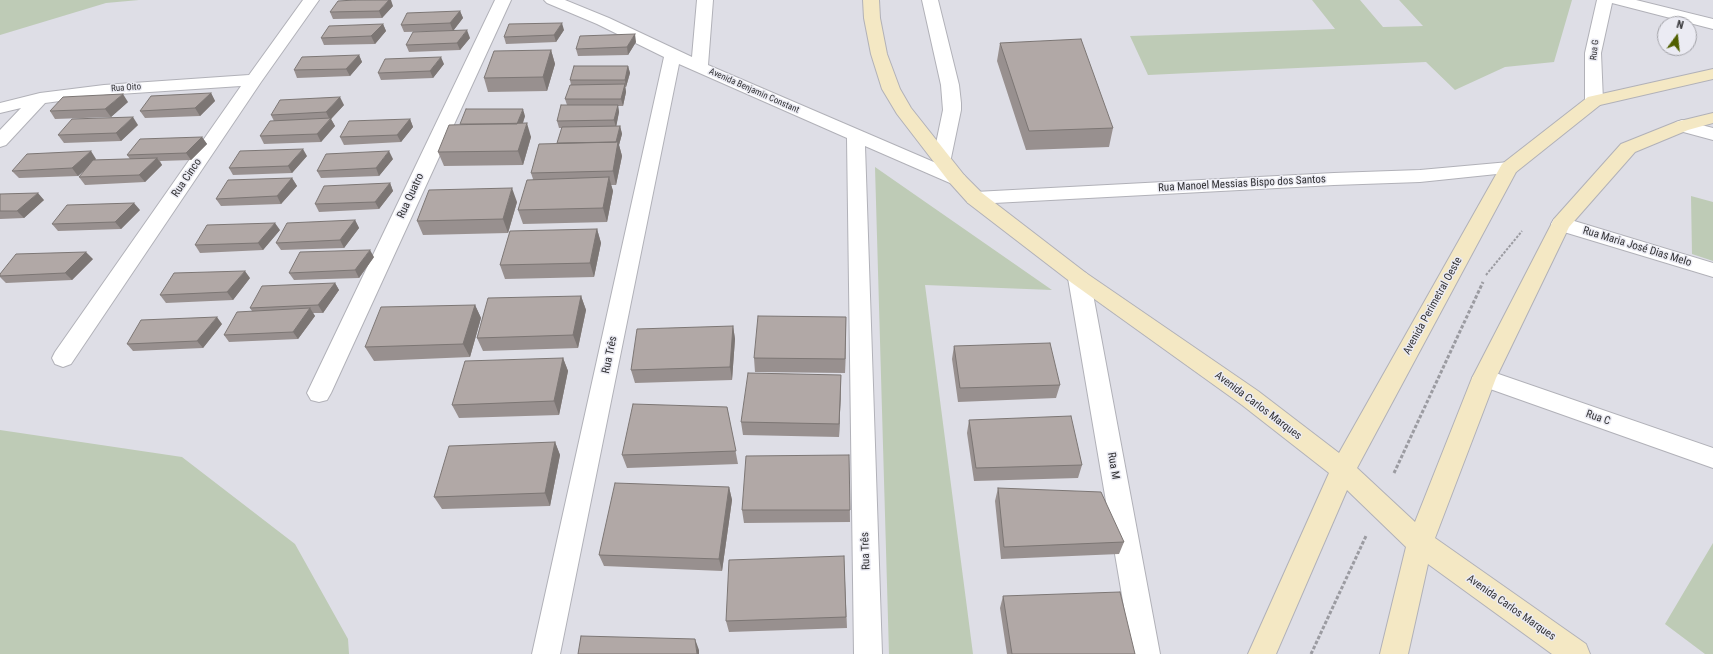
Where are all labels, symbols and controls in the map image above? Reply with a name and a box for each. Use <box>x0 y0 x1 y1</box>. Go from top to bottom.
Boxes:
north arrow <box>1657 16 1697 56</box>
text: N <box>1675 18 1685 32</box>
street label: Rua G <box>1588 39 1602 61</box>
street label: Avenida Benjamin Constant <box>707 66 801 116</box>
street label: Rua Oito <box>111 82 141 94</box>
street label: Rua Cinco <box>169 156 205 200</box>
street label: Rua Quatro <box>395 171 427 221</box>
street label: Rua Manoel Messias Bispo dos Santos <box>1158 173 1326 195</box>
street label: Rua Maria José Dias Melo <box>1581 224 1693 270</box>
street label: Avenida Perimetral Oeste <box>1401 255 1465 357</box>
street label: Rua Três <box>600 335 620 375</box>
street label: Avenida Carlos Marques <box>1212 369 1304 443</box>
street label: Rua C <box>1584 408 1612 428</box>
street label: Rua M <box>1104 451 1122 481</box>
street label: Rua Três <box>859 532 873 570</box>
street label: Avenida Carlos Marques <box>1464 572 1558 644</box>

